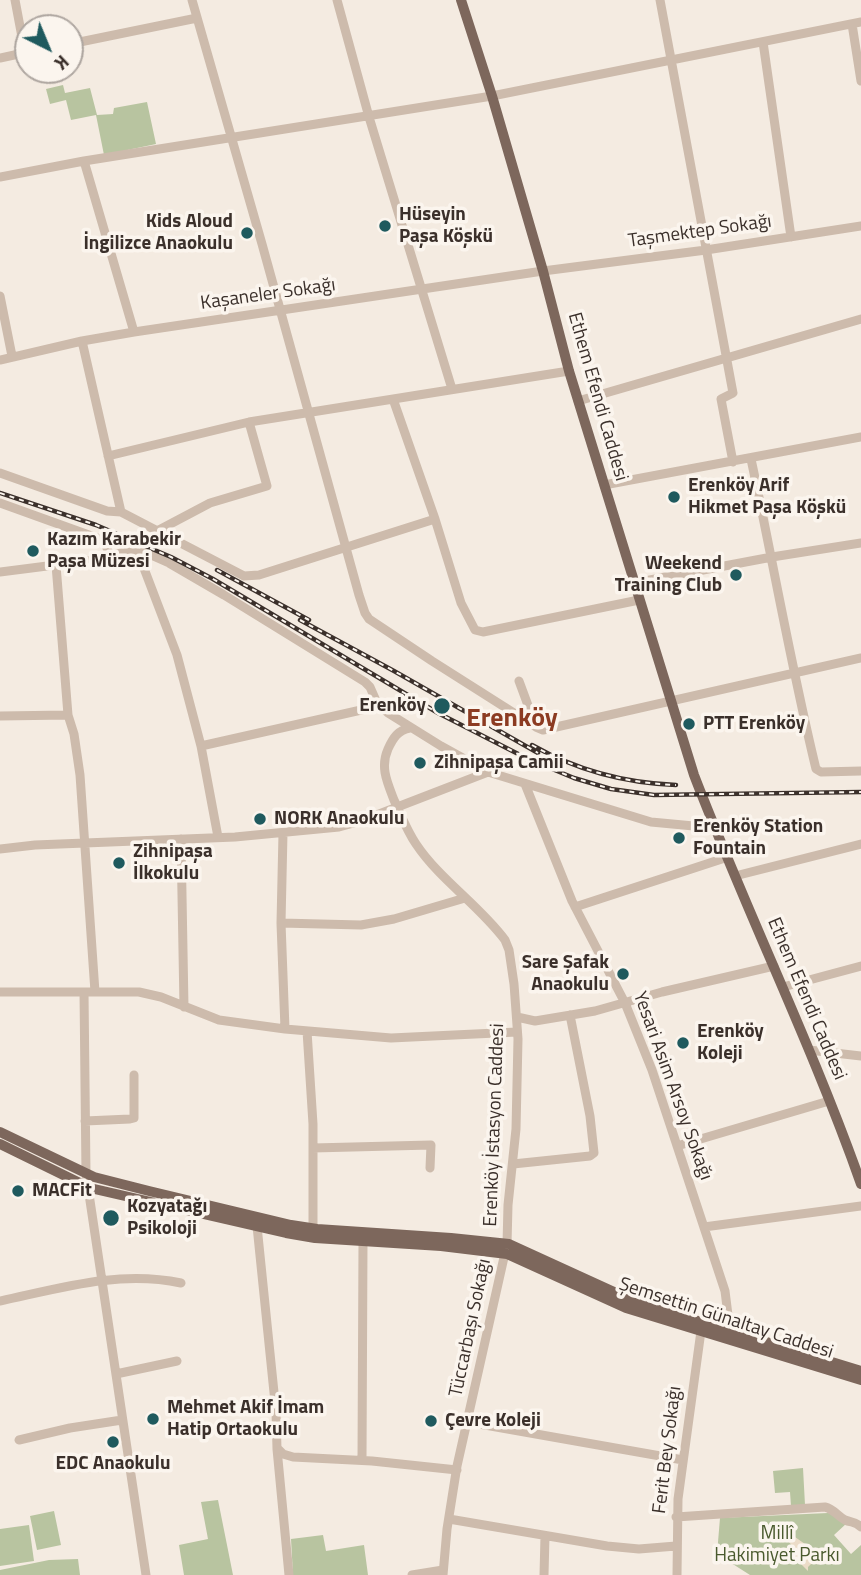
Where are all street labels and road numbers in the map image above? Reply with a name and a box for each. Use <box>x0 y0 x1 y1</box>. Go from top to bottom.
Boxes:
street label: Taşmektep Sokağı <box>627 211 773 253</box>
street label: Kaşaneler Sokağı <box>199 274 337 316</box>
street label: Ethem Efendi Caddesi <box>562 310 632 484</box>
street label: Ethem Efendi Caddesi <box>761 914 851 1084</box>
street label: Yesari Asim Arsoy Sokağı <box>627 989 717 1183</box>
street label: Erenköy İstasyon Caddesi <box>480 1023 510 1227</box>
street label: Tüccarbaşı Sokağı <box>445 1257 497 1399</box>
street label: Şemsettin Günaltay Caddesi <box>616 1274 836 1364</box>
street label: Ferit Bey Sokağı <box>649 1385 687 1515</box>

